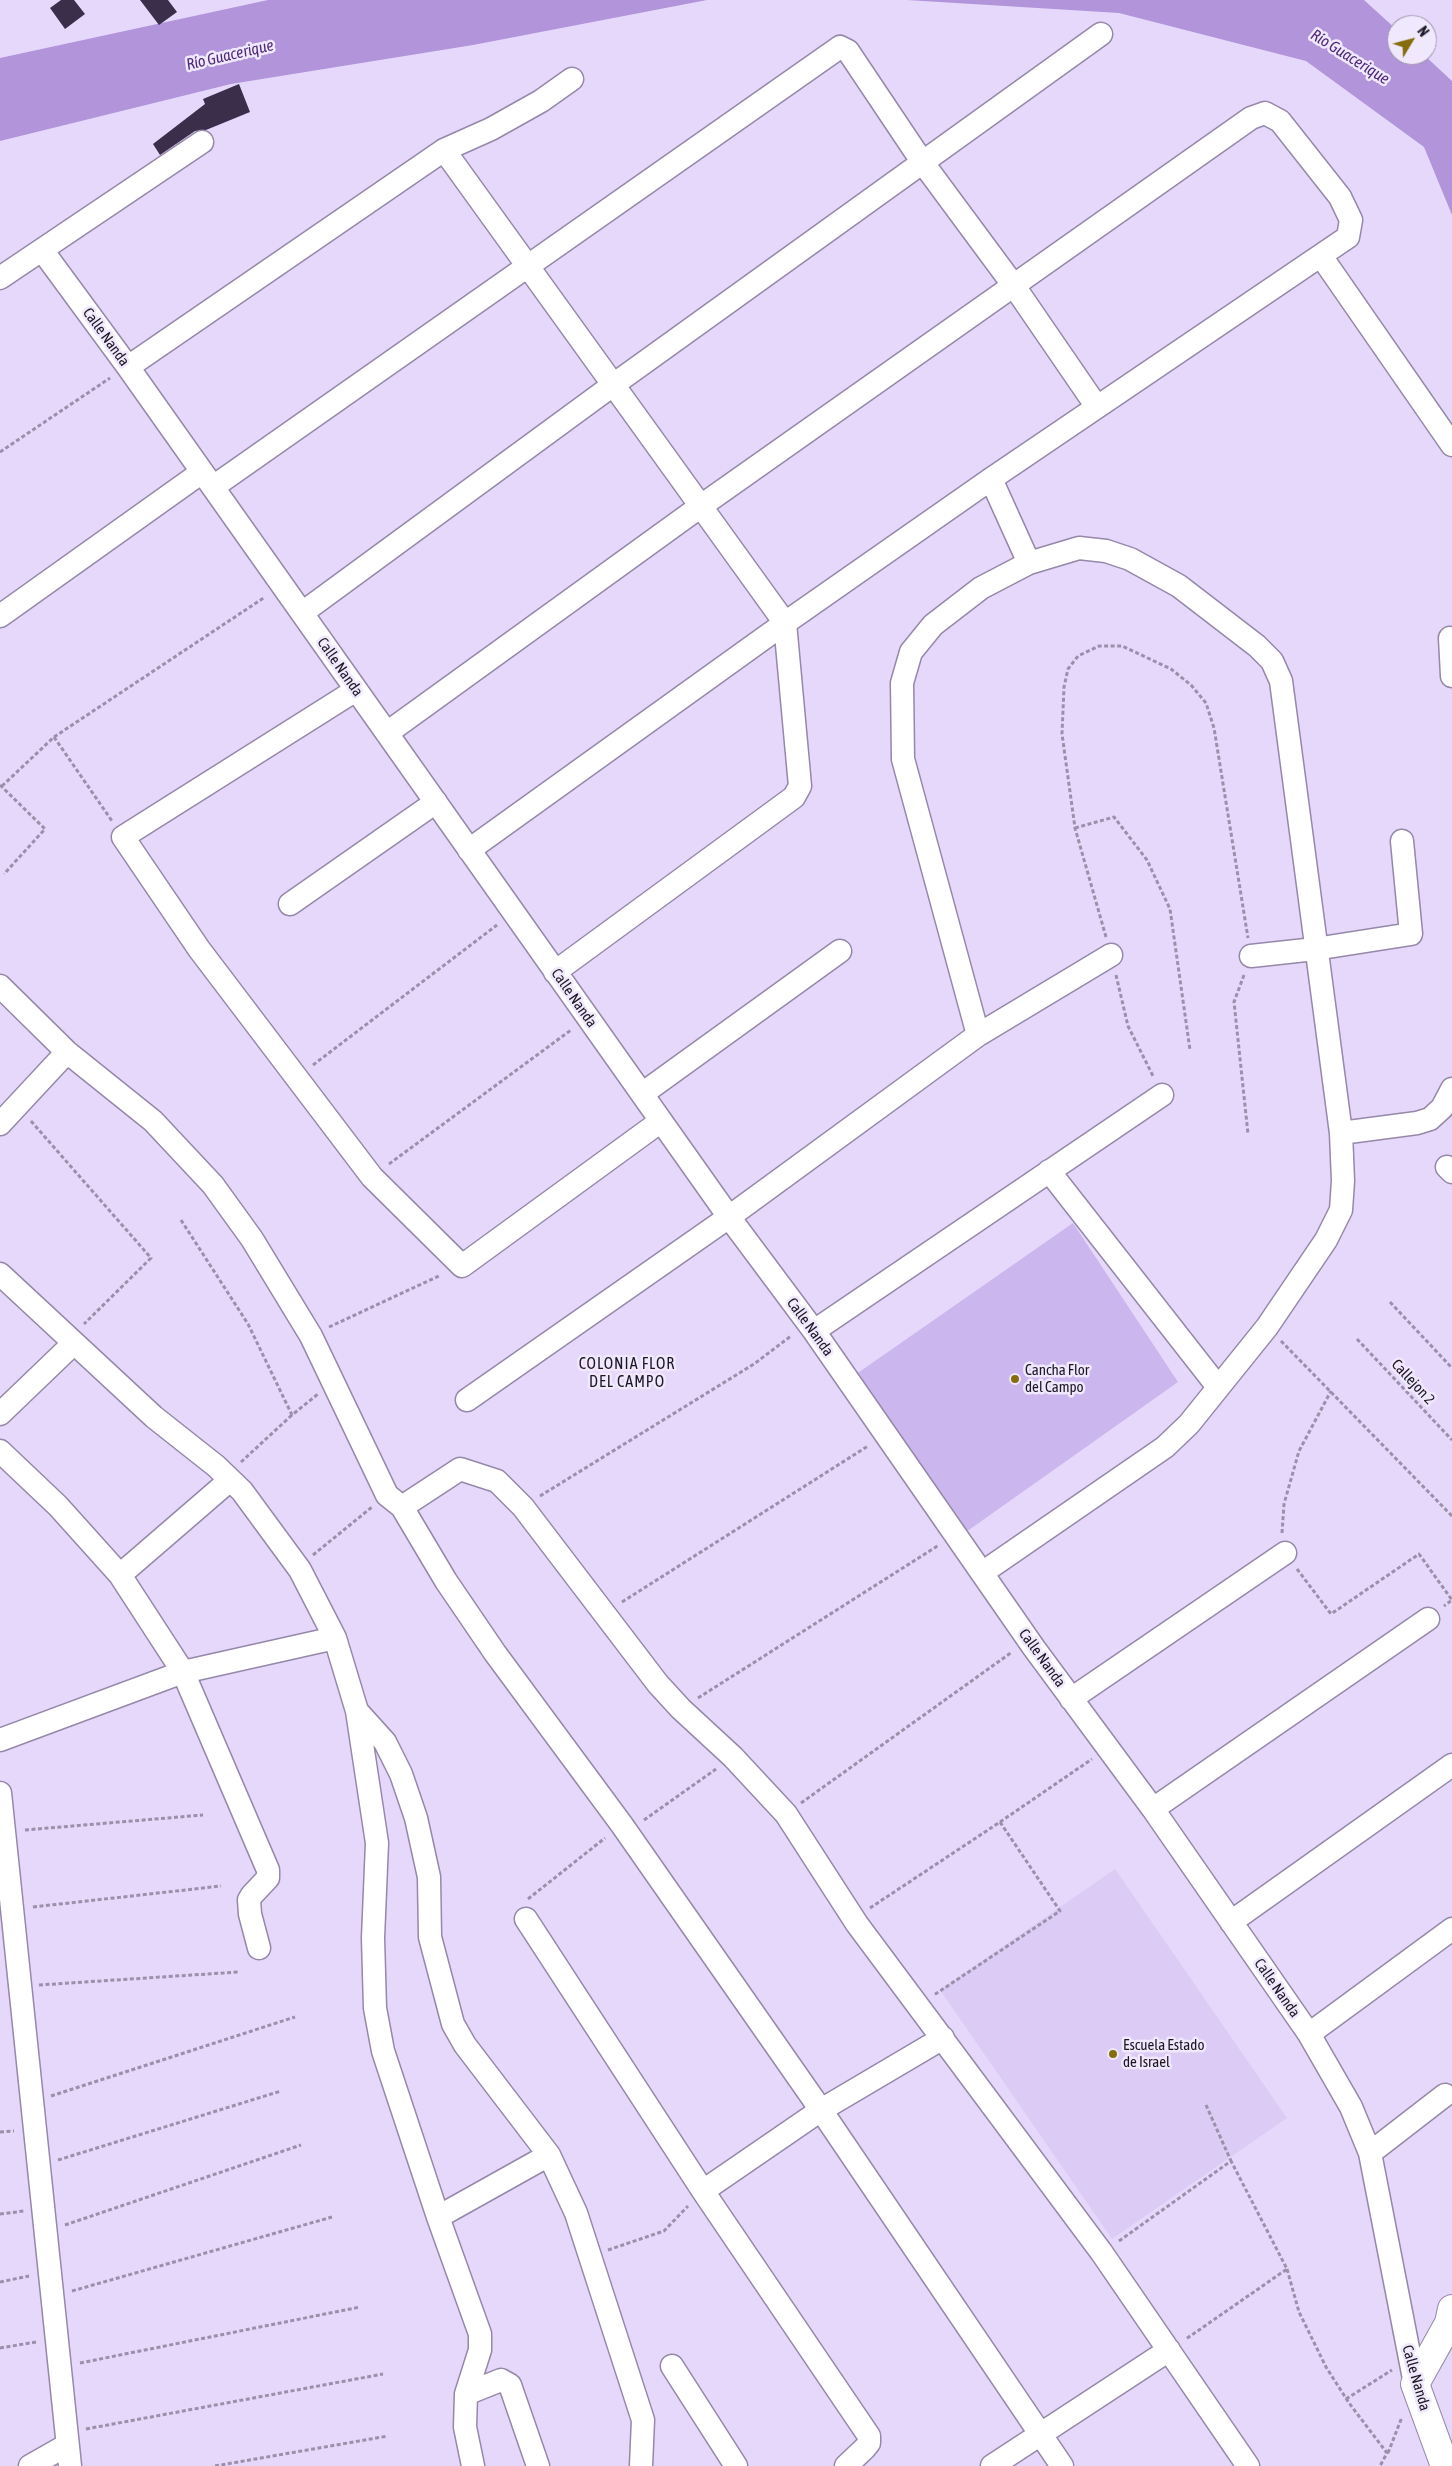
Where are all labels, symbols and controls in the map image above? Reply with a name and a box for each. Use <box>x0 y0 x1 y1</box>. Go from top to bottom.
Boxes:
north arrow <box>1387 15 1437 65</box>
text: N <box>1414 23 1432 40</box>
water label: Río Guacerique <box>1307 25 1393 89</box>
water label: Río Guacerique <box>184 36 276 74</box>
street label: Calle Nanda <box>79 304 133 370</box>
street label: Calle Nanda <box>313 634 367 700</box>
street label: Calle Nanda <box>547 965 601 1031</box>
street label: Calle Nanda <box>783 1294 837 1360</box>
district label: COLONIA FLOR DEL CAMPO <box>577 1354 677 1392</box>
street label: Callejon 2 <box>1388 1356 1438 1408</box>
place label: Cancha Flor del Campo <box>1025 1361 1089 1396</box>
marker: Cancha Flor del Campo <box>1009 1373 1021 1385</box>
street label: Calle Nanda <box>1015 1625 1069 1691</box>
street label: Calle Nanda <box>1250 1955 1304 2021</box>
place label: Escuela Estado de Israel <box>1123 2036 1204 2071</box>
marker: Escuela Estado de Israel <box>1107 2048 1119 2060</box>
street label: Calle Nanda <box>1398 2343 1434 2413</box>

